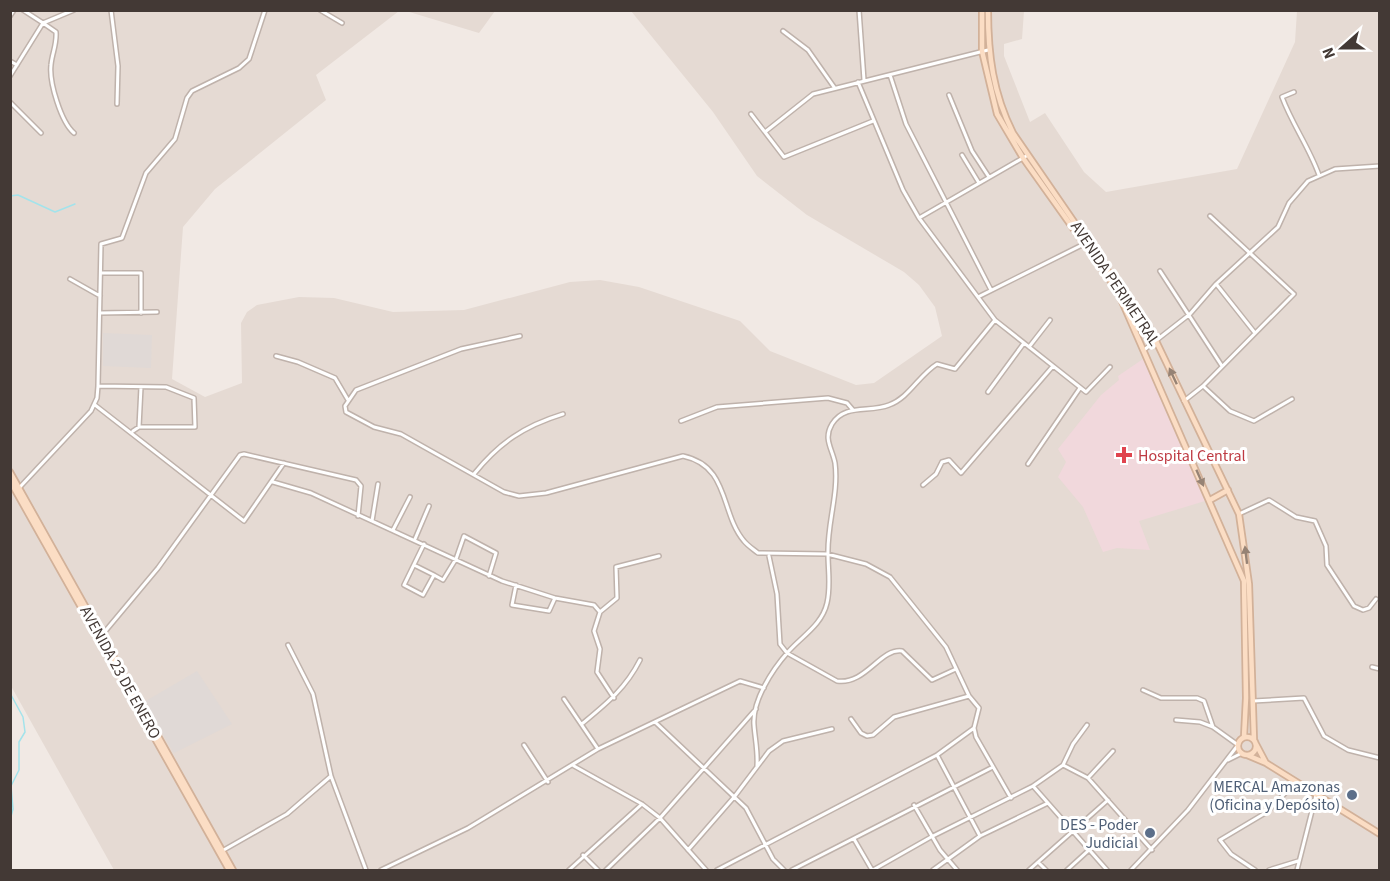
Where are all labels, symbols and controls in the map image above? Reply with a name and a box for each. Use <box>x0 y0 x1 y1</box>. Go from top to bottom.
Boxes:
north arrow <box>1312 18 1372 78</box>
text: N <box>1317 44 1341 62</box>
street label: AVENIDA PERIMETRAL <box>1065 217 1165 351</box>
one-way arrow <box>1168 368 1177 385</box>
place label: Hospital Central <box>1138 445 1246 467</box>
marker: Hospital Central <box>1115 446 1133 464</box>
one-way arrow <box>1195 469 1205 487</box>
one-way arrow <box>1241 546 1251 565</box>
street label: AVENIDA 23 DE ENERO <box>74 602 166 743</box>
place label: MERCAL Amazonas (Oficina y Depósito) <box>1209 776 1340 816</box>
marker: MERCAL Amazonas (Oficina y Depósito) <box>1345 788 1359 802</box>
place label: DES - Poder Judicial <box>1060 814 1138 854</box>
marker: DES - Poder Judicial <box>1143 826 1157 840</box>

